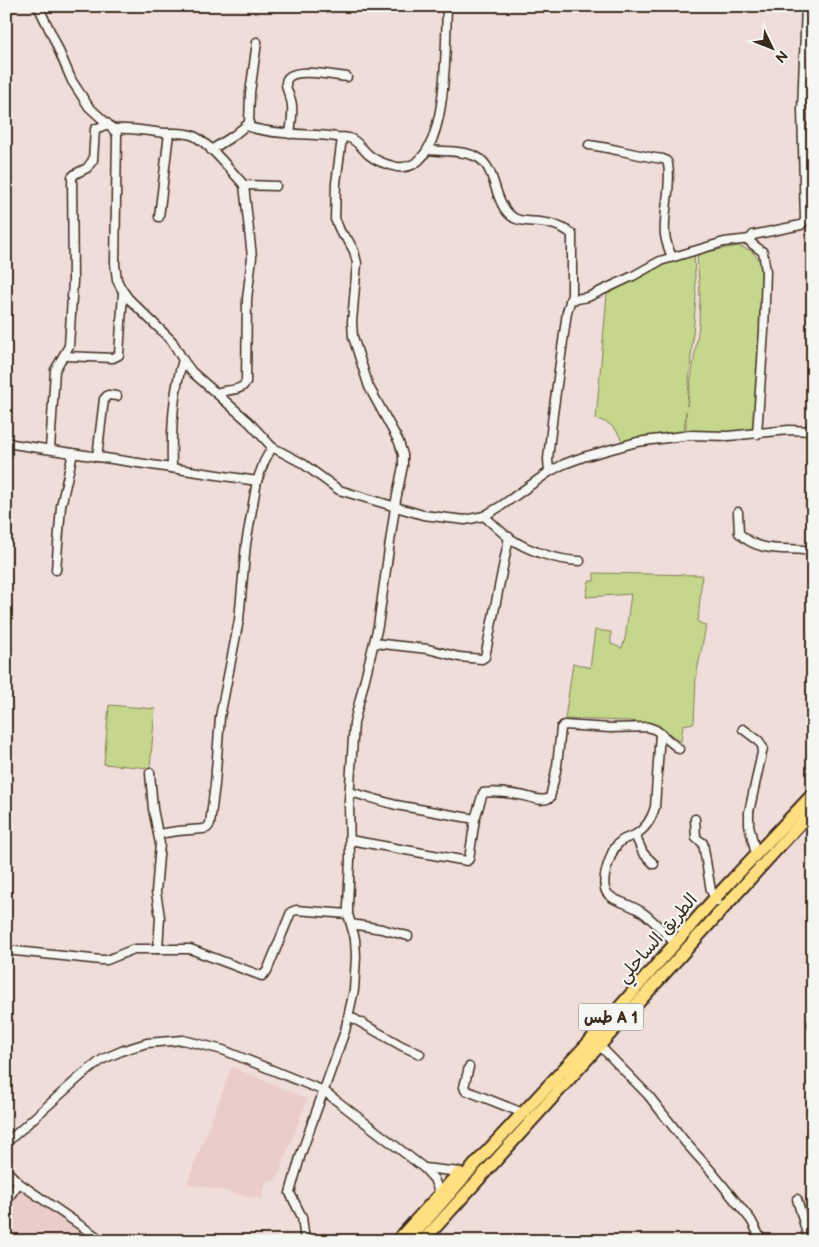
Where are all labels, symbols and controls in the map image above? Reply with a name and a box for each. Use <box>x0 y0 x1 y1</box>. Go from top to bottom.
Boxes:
north arrow <box>746 22 796 72</box>
text: N <box>771 47 791 66</box>
street label: الطريق الساحلي <box>613 889 706 991</box>
road number: طس A 1 <box>578 1004 644 1030</box>

